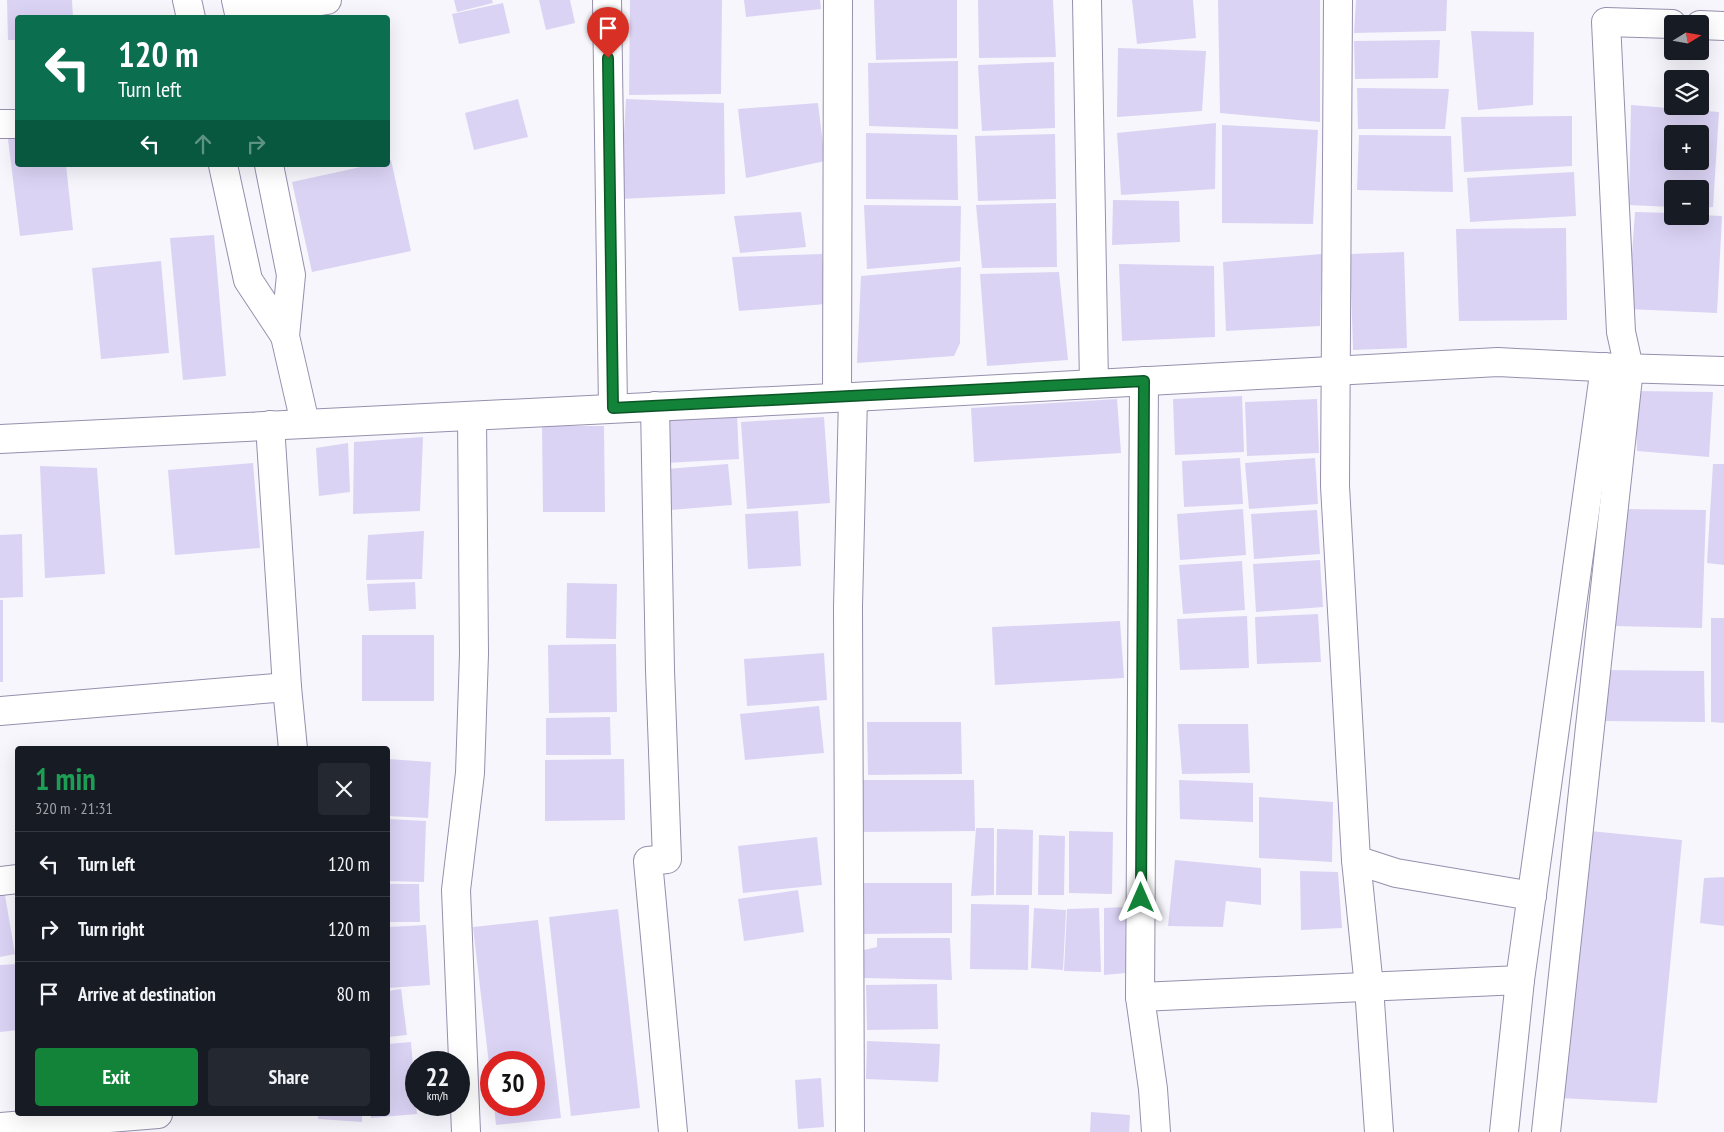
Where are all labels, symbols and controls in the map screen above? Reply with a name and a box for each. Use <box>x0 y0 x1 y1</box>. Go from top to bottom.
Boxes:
pin <box>587 7 629 58</box>
icon: arrive <box>594 14 622 42</box>
north arrow <box>1664 15 1709 60</box>
map controls <box>1664 15 1709 225</box>
text: 120 m <box>118 31 199 77</box>
icon: left <box>35 35 100 100</box>
button: layers <box>1664 70 1709 115</box>
text: Turn left <box>118 75 182 103</box>
button: + <box>1664 125 1709 170</box>
icon: left <box>136 130 164 158</box>
icon: ahead <box>189 130 217 158</box>
icon: right <box>242 130 270 158</box>
button: − <box>1664 180 1709 225</box>
text: 1 min <box>35 759 96 798</box>
button: close <box>318 763 370 815</box>
text: 320 m · 21:31 <box>35 798 113 818</box>
icon: left <box>35 850 63 878</box>
text: Turn left <box>78 852 135 876</box>
text: 120 m <box>328 852 370 876</box>
position arrow <box>1114 871 1166 923</box>
icon: right <box>35 915 63 943</box>
text: Turn right <box>78 917 144 941</box>
text: 120 m <box>328 917 370 941</box>
icon: arrive <box>35 980 63 1008</box>
text: Arrive at destination <box>78 982 216 1006</box>
text: 80 m <box>337 982 370 1006</box>
button: Exit <box>35 1048 198 1106</box>
button: Share <box>208 1048 370 1106</box>
speed limit sign: 30 <box>480 1051 545 1116</box>
text: 22 <box>426 1061 449 1093</box>
text: km/h <box>427 1088 448 1103</box>

